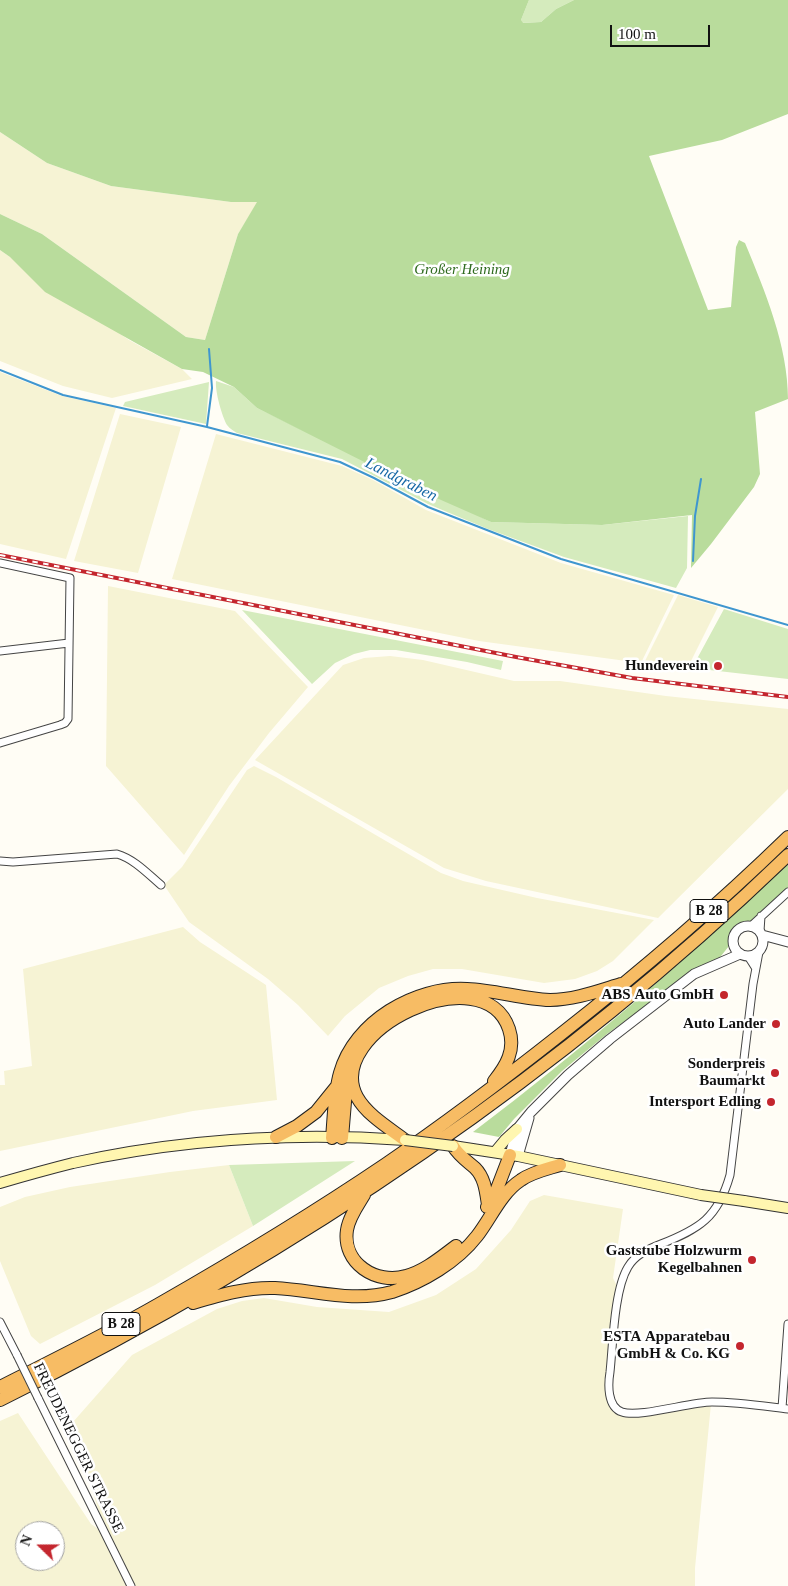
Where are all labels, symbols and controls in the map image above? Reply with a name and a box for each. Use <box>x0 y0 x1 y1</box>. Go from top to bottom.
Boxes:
scale bar <box>613 15 713 47</box>
text: 100 m <box>618 26 656 42</box>
park label: Großer Heining <box>414 261 510 279</box>
water label: Landgraben <box>362 454 440 506</box>
place label: Hundeverein <box>625 657 708 675</box>
marker: Hundeverein <box>712 660 724 672</box>
road number: B 28 <box>690 899 728 922</box>
place label: ABS Auto GmbH <box>601 986 714 1004</box>
marker: ABS Auto GmbH <box>718 989 730 1001</box>
place label: Auto Lander <box>683 1015 766 1033</box>
marker: Auto Lander <box>770 1018 782 1030</box>
place label: Sonderpreis Baumarkt <box>688 1055 765 1090</box>
marker: Sonderpreis Baumarkt <box>769 1067 781 1079</box>
place label: Intersport Edling <box>649 1093 761 1111</box>
marker: Intersport Edling <box>765 1096 777 1108</box>
place label: Gaststube Holzwurm Kegelbahnen <box>606 1242 742 1277</box>
marker: Gaststube Holzwurm Kegelbahnen <box>746 1254 758 1266</box>
road number: B 28 <box>102 1312 140 1336</box>
place label: ESTA Apparatebau GmbH & Co. KG <box>603 1328 730 1363</box>
marker: ESTA Apparatebau GmbH & Co. KG <box>734 1340 746 1352</box>
street label: FREUDENEGGER STRASSE <box>29 1360 127 1536</box>
north arrow <box>15 1521 65 1571</box>
text: N <box>18 1533 35 1548</box>

